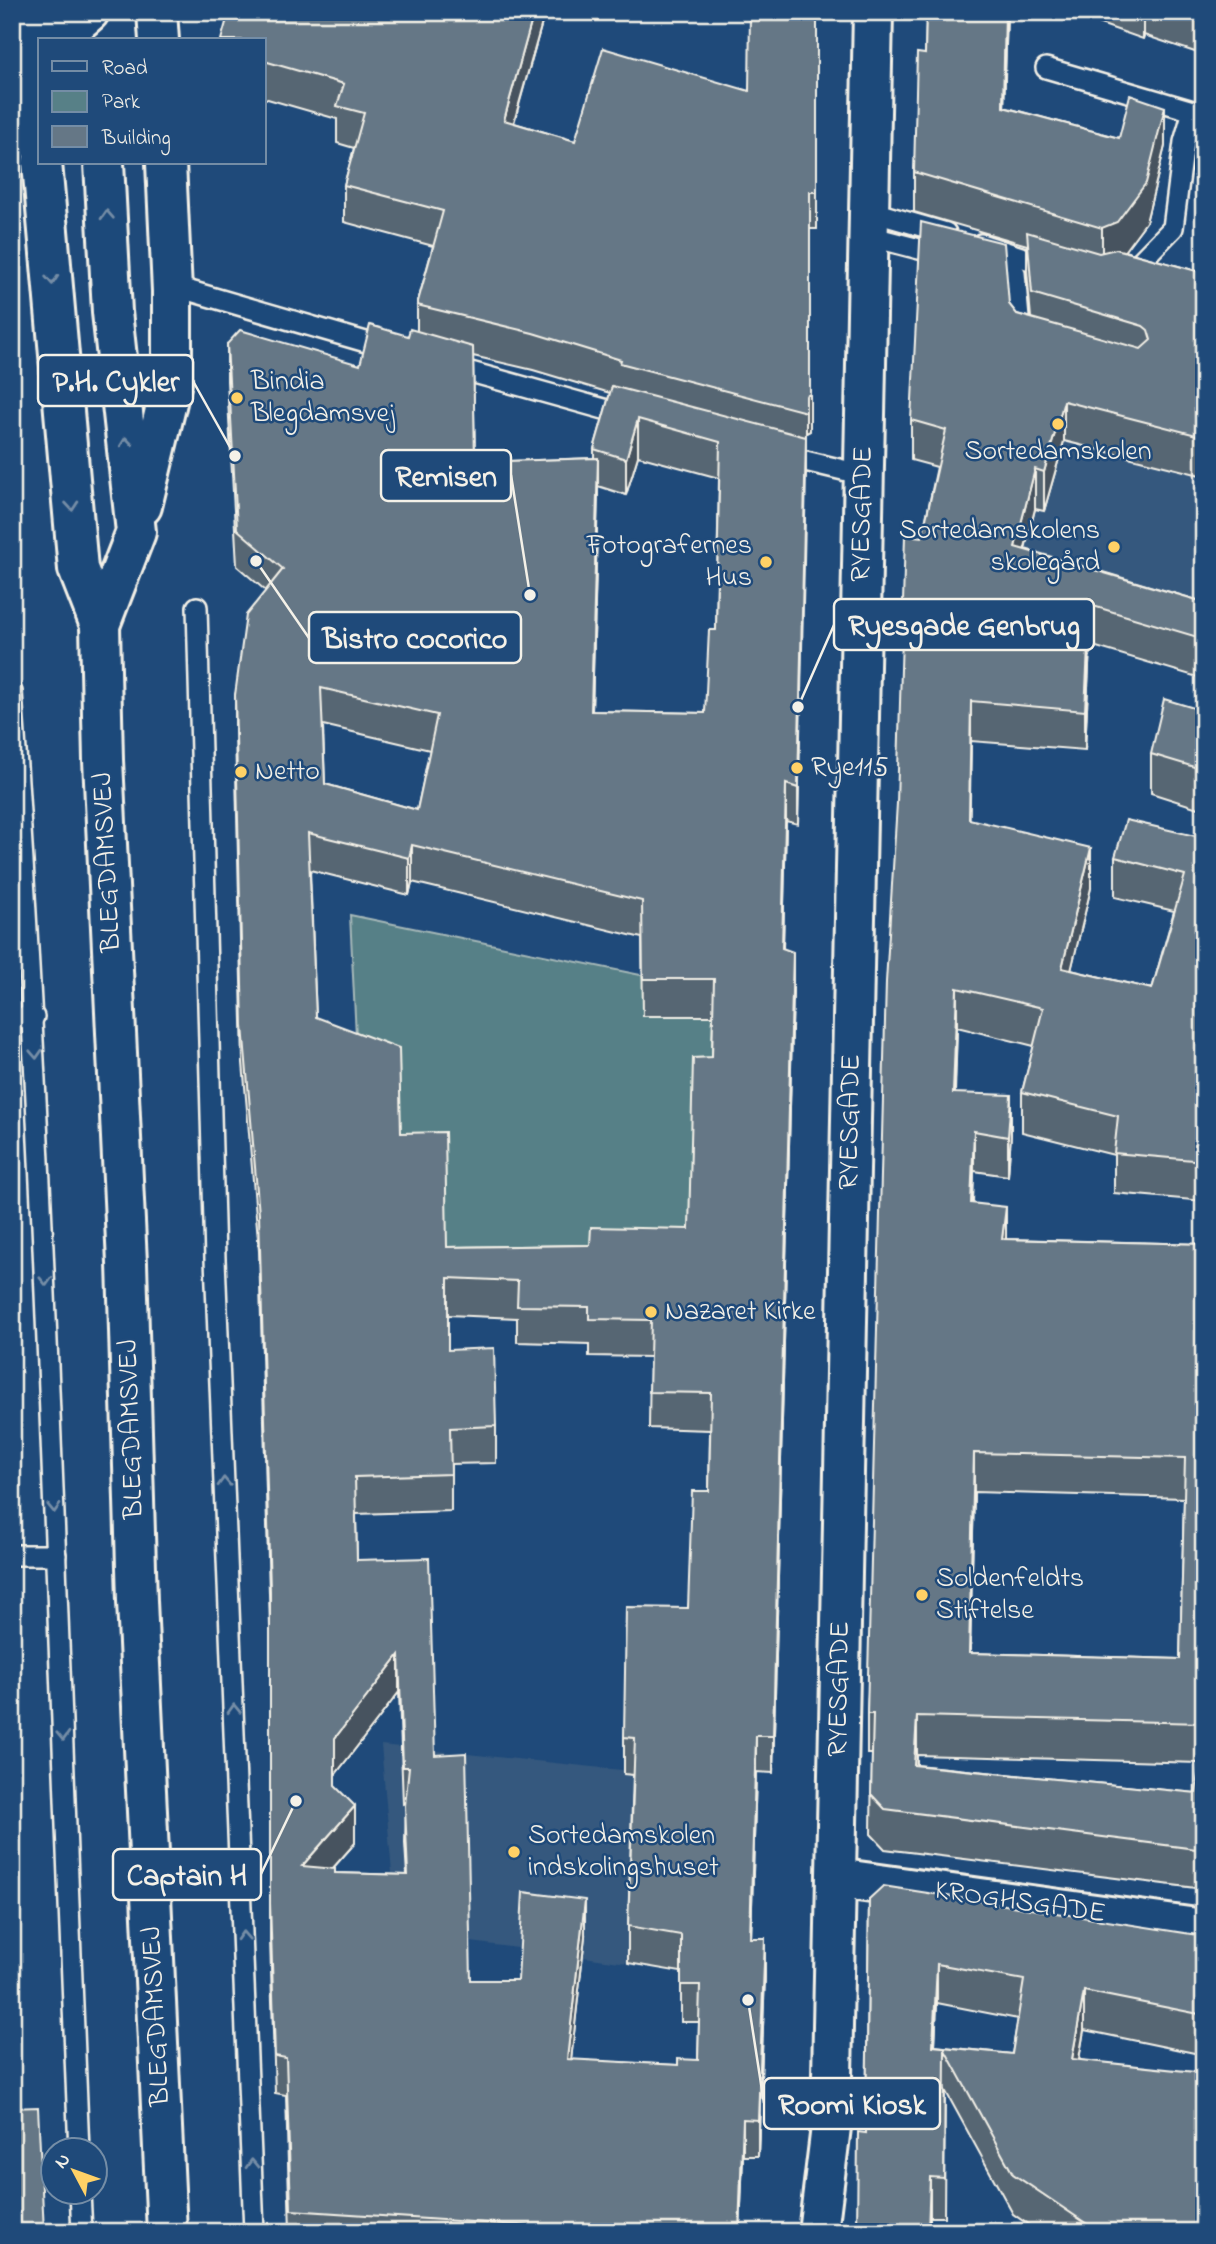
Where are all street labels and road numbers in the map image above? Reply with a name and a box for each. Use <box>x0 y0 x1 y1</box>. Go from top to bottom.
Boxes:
street label: RYESGADE <box>841 446 885 582</box>
street label: BLEGDAMSVEJ <box>83 771 133 954</box>
street label: RYESGADE <box>829 1054 873 1190</box>
street label: BLEGDAMSVEJ <box>108 1338 156 1521</box>
street label: RYESGADE <box>818 1621 862 1757</box>
street label: KROGHSGADE <box>932 1871 1108 1935</box>
street label: BLEGDAMSVEJ <box>132 1925 182 2108</box>

